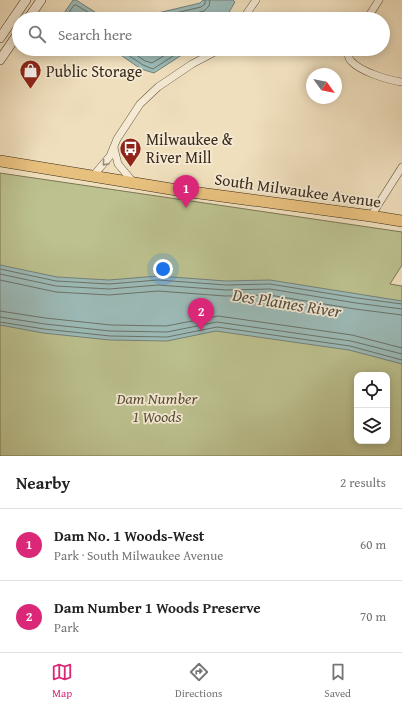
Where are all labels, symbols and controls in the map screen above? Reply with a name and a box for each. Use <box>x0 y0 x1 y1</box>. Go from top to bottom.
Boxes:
search box <box>12 12 390 56</box>
icon: search <box>26 23 48 45</box>
text: Search here <box>58 24 132 45</box>
shop icon: Public Storage <box>18 58 44 91</box>
place label: Public Storage <box>46 59 142 83</box>
north arrow <box>306 68 342 104</box>
place label: Milwaukee & River Mill <box>146 127 233 169</box>
bus stop icon: Milwaukee & River Mill <box>117 135 143 168</box>
one-way arrow <box>102 158 109 165</box>
street label: South Milwaukee Avenue <box>213 166 383 214</box>
pin: 1 <box>173 175 199 208</box>
your location <box>153 259 173 279</box>
water label: Des Plaines River <box>230 281 344 324</box>
pin: 2 <box>188 298 214 331</box>
map controls <box>354 372 390 444</box>
button: locate <box>354 372 390 408</box>
park label: Dam Number 1 Woods <box>115 386 199 428</box>
button: layers <box>354 408 390 444</box>
text: Nearby <box>16 470 70 495</box>
text: 2 results <box>340 473 386 492</box>
text: Dam No. 1 Woods-West <box>54 525 205 546</box>
text: 1 <box>26 535 32 554</box>
text: 60 m <box>360 535 386 554</box>
text: Park · South Milwaukee Avenue <box>54 546 223 565</box>
text: Dam Number 1 Woods Preserve <box>54 597 261 618</box>
text: 2 <box>26 607 32 626</box>
text: 70 m <box>360 607 386 626</box>
text: Park <box>54 618 79 637</box>
tab: Map <box>51 661 73 701</box>
tab: Directions <box>175 661 222 701</box>
tab: Saved <box>324 661 351 701</box>

